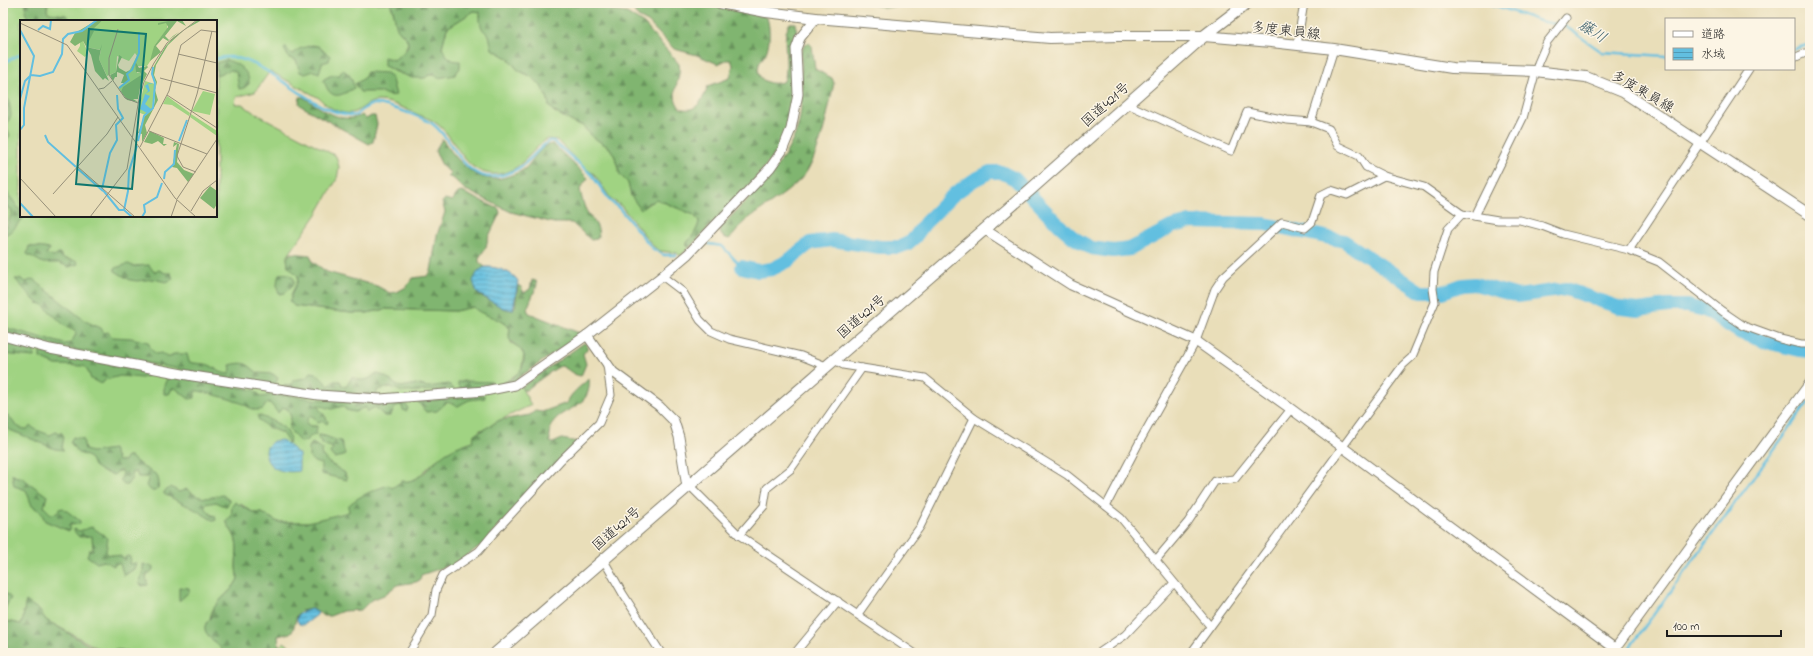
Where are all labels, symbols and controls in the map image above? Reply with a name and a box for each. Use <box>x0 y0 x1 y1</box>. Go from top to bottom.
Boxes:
water label: 藤川 <box>1574 15 1611 49</box>
street label: 多度東員線 <box>1250 17 1322 46</box>
legend <box>1665 18 1795 70</box>
inset map <box>20 20 217 217</box>
text: 道路 <box>1701 26 1725 44</box>
text: 水域 <box>1701 46 1725 64</box>
street label: 多度東員線 <box>1607 66 1678 119</box>
street label: 国道421号 <box>1077 78 1135 133</box>
street label: 国道421号 <box>833 290 891 344</box>
street label: 国道421号 <box>588 502 646 556</box>
scale bar <box>1667 612 1781 638</box>
text: 100 m <box>1673 618 1700 636</box>

